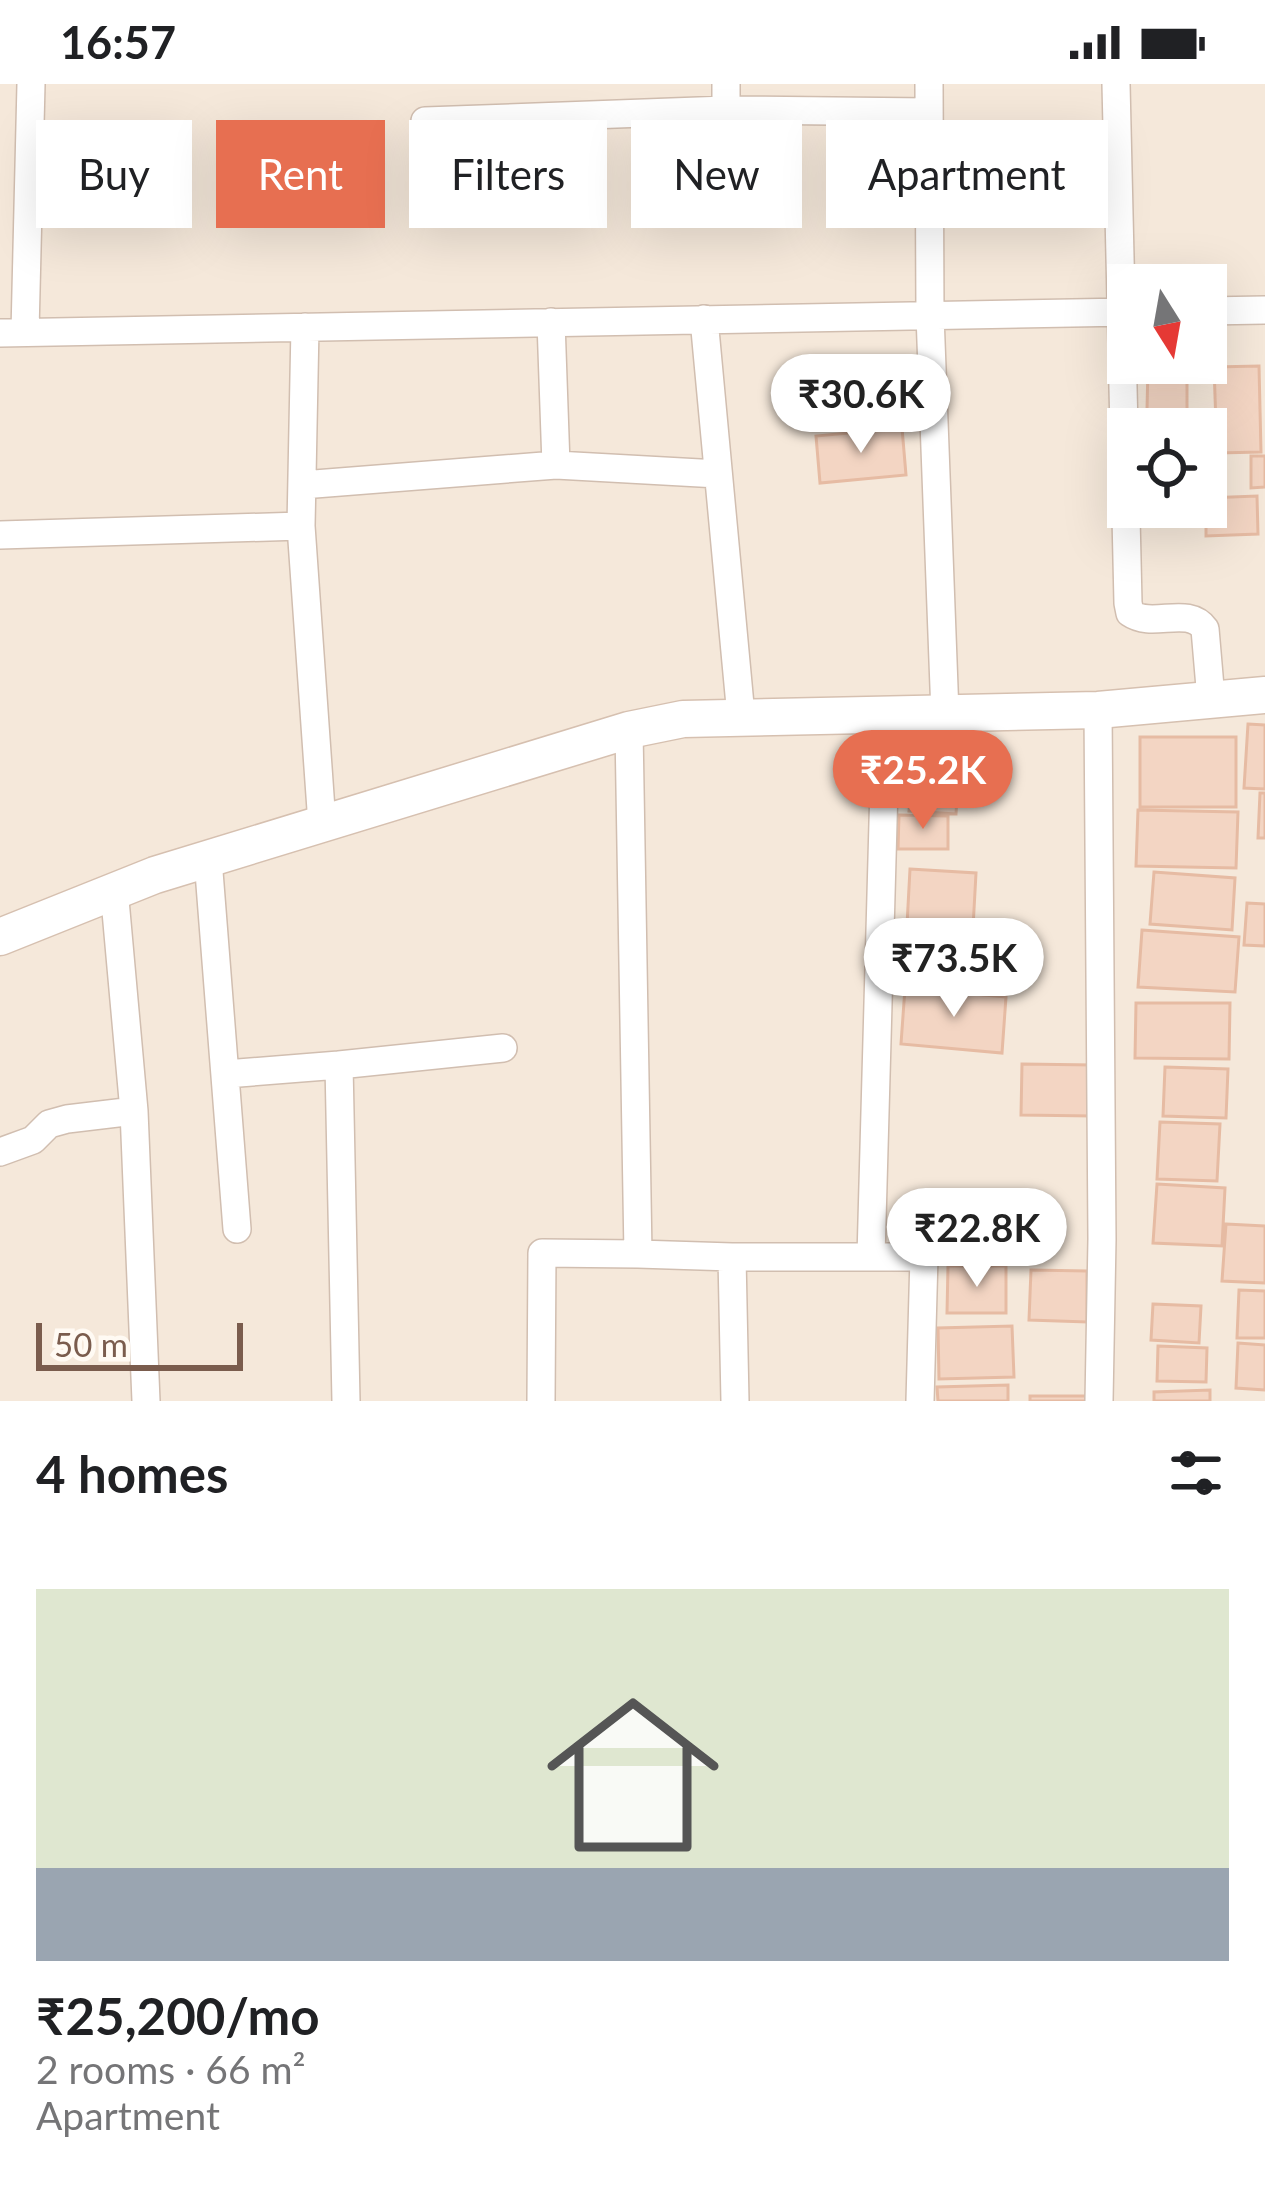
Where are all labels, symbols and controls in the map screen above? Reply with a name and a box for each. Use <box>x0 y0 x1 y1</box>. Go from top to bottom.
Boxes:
text: 16:57 <box>60 15 176 69</box>
chip: Buy <box>36 120 192 228</box>
chip: Rent <box>216 120 385 228</box>
chip: Filters <box>409 120 607 228</box>
chip: New <box>631 120 802 228</box>
chip: Apartment <box>826 120 1108 228</box>
north arrow <box>1107 264 1227 384</box>
map controls <box>1107 264 1227 528</box>
pin: ₹30.6K <box>763 354 959 456</box>
text: ₹30.6K <box>798 370 924 416</box>
button: locate <box>1107 408 1227 528</box>
pin: ₹25.2K <box>825 730 1021 832</box>
text: ₹25.2K <box>860 746 986 792</box>
pin: ₹73.5K <box>856 918 1052 1020</box>
text: ₹73.5K <box>891 934 1017 980</box>
pin: ₹22.8K <box>879 1188 1075 1290</box>
text: ₹22.8K <box>914 1204 1040 1250</box>
scale bar <box>36 1317 243 1370</box>
text: 50 m <box>54 1324 128 1364</box>
icon: filters <box>1163 1440 1229 1506</box>
text: 4 homes <box>36 1443 228 1504</box>
icon: home <box>525 1667 741 1883</box>
text: ₹25,200/mo <box>36 1985 320 2046</box>
text: 2 rooms · 66 m² <box>36 2046 306 2092</box>
text: Apartment <box>36 2092 220 2138</box>

